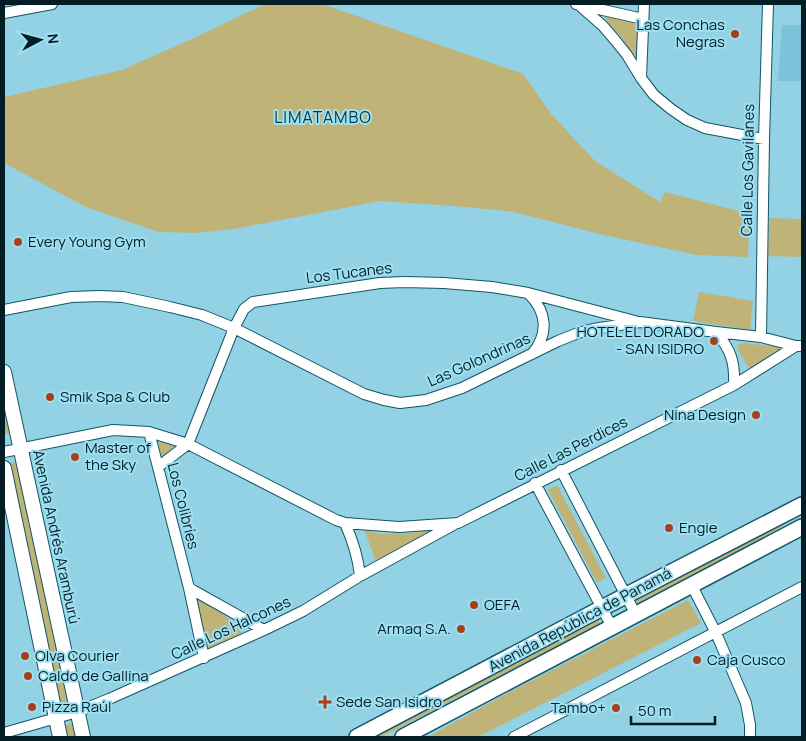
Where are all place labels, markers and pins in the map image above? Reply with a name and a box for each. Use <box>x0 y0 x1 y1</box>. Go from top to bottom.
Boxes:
place label: Las Conchas Negras <box>636 14 725 52</box>
marker: Las Conchas Negras <box>729 28 741 40</box>
place label: Every Young Gym <box>28 231 146 252</box>
marker: Every Young Gym <box>12 236 24 248</box>
place label: HOTEL EL DORADO - SAN ISIDRO <box>577 321 704 359</box>
marker: HOTEL EL DORADO - SAN ISIDRO <box>708 335 720 347</box>
place label: Smik Spa & Club <box>60 386 170 407</box>
marker: Smik Spa & Club <box>44 391 56 403</box>
place label: Nina Design <box>664 404 746 425</box>
marker: Nina Design <box>750 409 762 421</box>
place label: Master of the Sky <box>85 437 152 475</box>
marker: Master of the Sky <box>69 451 81 463</box>
place label: Engie <box>679 517 718 538</box>
marker: Engie <box>663 522 675 534</box>
place label: OEFA <box>484 594 521 615</box>
marker: OEFA <box>468 599 480 611</box>
place label: Armaq S.A. <box>377 618 451 639</box>
marker: Armaq S.A. <box>455 623 467 635</box>
place label: Olva Courier <box>35 645 120 666</box>
place label: Caja Cusco <box>707 649 786 670</box>
marker: Olva Courier <box>19 650 31 662</box>
marker: Caja Cusco <box>691 654 703 666</box>
place label: Caldo de Gallina <box>38 665 149 686</box>
marker: Caldo de Gallina <box>22 670 34 682</box>
place label: Sede San Isidro <box>336 691 442 712</box>
marker: Sede San Isidro <box>318 695 332 709</box>
place label: Pizza Raúl <box>42 696 112 717</box>
place label: Tambo+ <box>551 697 606 718</box>
marker: Pizza Raúl <box>26 701 38 713</box>
marker: Tambo+ <box>610 702 622 714</box>

